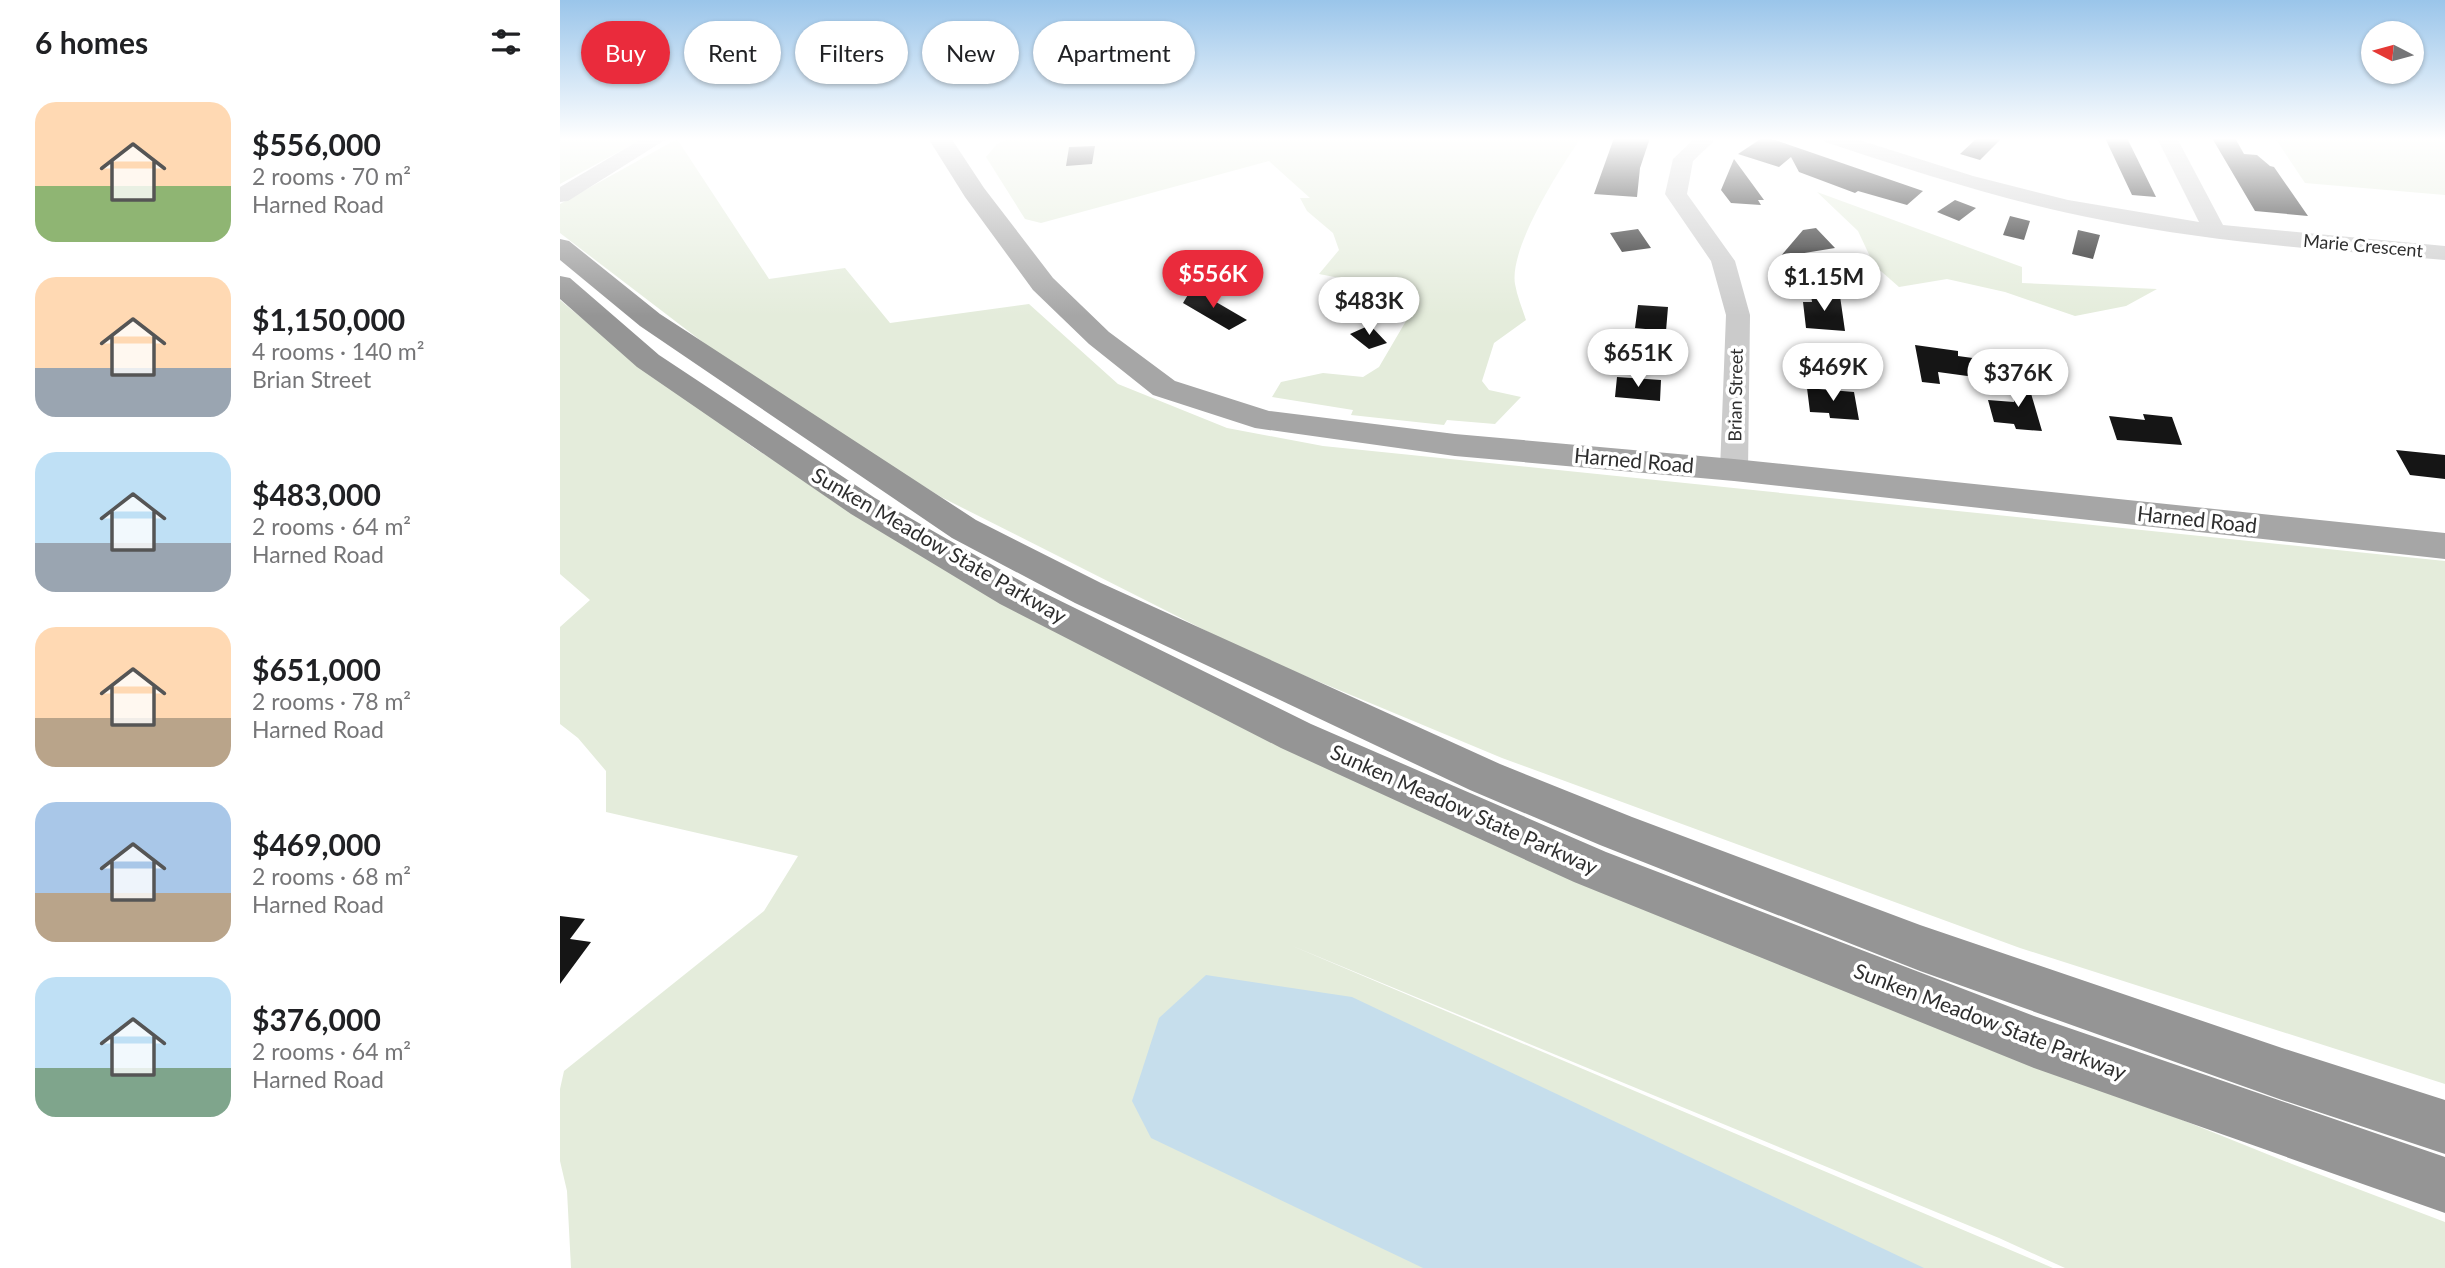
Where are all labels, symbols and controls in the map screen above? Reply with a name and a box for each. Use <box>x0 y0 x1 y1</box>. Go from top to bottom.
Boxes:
chip: Buy <box>581 21 670 84</box>
chip: Rent <box>684 21 781 84</box>
chip: Filters <box>795 21 908 84</box>
chip: New <box>922 21 1019 84</box>
chip: Apartment <box>1033 21 1195 84</box>
north arrow <box>2361 21 2424 84</box>
map controls <box>2361 21 2424 84</box>
icon: filters <box>487 23 525 61</box>
text: 6 homes <box>35 24 148 60</box>
text: $556,000 <box>252 126 381 162</box>
icon: home <box>91 130 175 214</box>
text: 2 rooms · 70 m² <box>252 162 411 190</box>
text: Harned Road <box>252 190 384 218</box>
street label: Marie Crescent <box>2302 229 2424 261</box>
pin: $556K <box>1164 250 1262 310</box>
pin: $1.15M <box>1767 254 1881 313</box>
text: $556K <box>1178 259 1248 287</box>
text: $1.15M <box>1784 262 1864 290</box>
pin: $483K <box>1320 278 1418 337</box>
text: $483K <box>1334 286 1404 314</box>
text: $1,150,000 <box>252 301 405 337</box>
icon: home <box>91 305 175 389</box>
pin: $651K <box>1589 330 1687 389</box>
text: 4 rooms · 140 m² <box>252 337 424 365</box>
text: $651K <box>1603 338 1673 366</box>
pin: $469K <box>1784 344 1882 403</box>
street label: Brian Street <box>1723 348 1747 442</box>
pin: $376K <box>1969 350 2067 409</box>
text: $469K <box>1798 352 1868 380</box>
text: $376K <box>1983 358 2053 386</box>
text: Brian Street <box>252 365 371 393</box>
street label: Harned Road <box>1573 442 1695 477</box>
street label: Sunken Meadow State Parkway <box>808 461 1072 628</box>
text: $483,000 <box>252 476 381 512</box>
icon: home <box>91 480 175 564</box>
street label: Harned Road <box>2136 500 2258 537</box>
text: 2 rooms · 64 m² <box>252 512 411 540</box>
text: Harned Road <box>252 540 384 568</box>
text: $651,000 <box>252 651 381 687</box>
icon: home <box>91 655 175 739</box>
text: 2 rooms · 78 m² <box>252 687 411 715</box>
text: Harned Road <box>252 715 384 743</box>
street label: Sunken Meadow State Parkway <box>1327 738 1602 879</box>
text: $469,000 <box>252 826 381 862</box>
icon: home <box>91 830 175 914</box>
text: 2 rooms · 68 m² <box>252 862 411 890</box>
text: Harned Road <box>252 890 384 918</box>
street label: Sunken Meadow State Parkway <box>1851 957 2130 1084</box>
text: $376,000 <box>252 1001 381 1037</box>
icon: home <box>91 1005 175 1089</box>
text: 2 rooms · 64 m² <box>252 1037 411 1065</box>
text: Harned Road <box>252 1065 384 1093</box>

